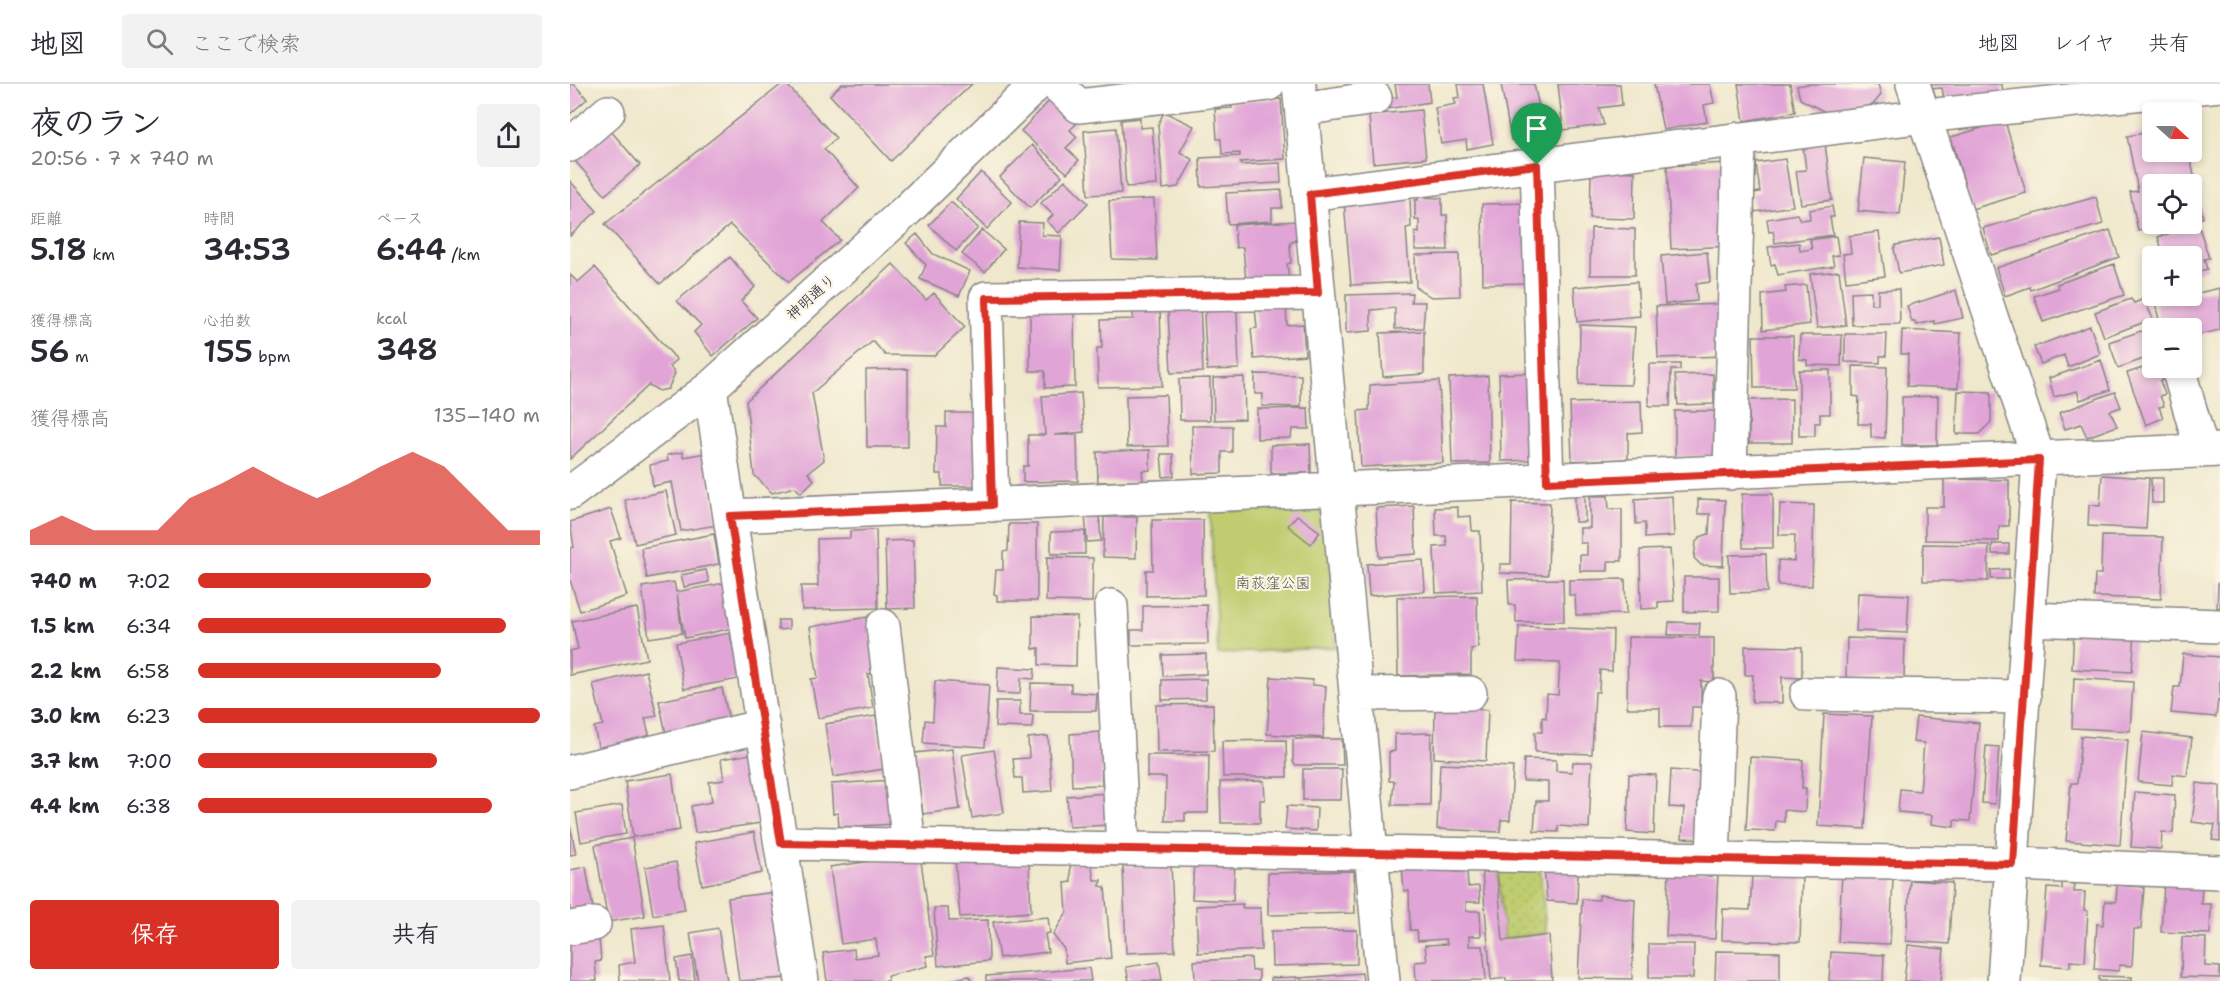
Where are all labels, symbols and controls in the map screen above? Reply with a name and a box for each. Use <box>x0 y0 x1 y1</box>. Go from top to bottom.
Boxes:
search box <box>122 14 542 68</box>
text: 地図 <box>30 24 86 62</box>
icon: search <box>143 25 176 58</box>
text: ここで検索 <box>191 29 301 58</box>
text: 地図 <box>1978 29 2020 57</box>
text: レイヤ <box>2053 29 2115 57</box>
text: 共有 <box>2148 29 2190 57</box>
text: 夜のラン <box>30 100 162 145</box>
north arrow <box>2142 102 2202 162</box>
map controls <box>2142 102 2202 378</box>
pin <box>1511 103 1562 165</box>
button: share <box>477 104 540 167</box>
icon: arrive <box>1520 112 1553 145</box>
text: 20:56 · 7 × 740 m <box>30 145 214 171</box>
button: locate <box>2142 174 2202 234</box>
text: 距離 <box>30 208 62 229</box>
text: 時間 <box>203 208 235 229</box>
text: ペース <box>376 208 423 229</box>
text: 5.18 <box>30 229 87 270</box>
text: 34:53 <box>203 229 291 270</box>
text: 6:44 <box>376 229 446 270</box>
text: km <box>87 244 115 265</box>
text: /km <box>446 244 480 265</box>
button: + <box>2142 246 2202 306</box>
street label: 神明通り <box>782 269 840 325</box>
text: kcal <box>376 308 407 329</box>
text: 獲得標高 <box>30 310 94 331</box>
text: 心拍数 <box>203 310 251 331</box>
button: − <box>2142 318 2202 378</box>
text: 348 <box>376 329 438 370</box>
text: 56 <box>30 331 70 372</box>
text: 155 <box>203 331 253 372</box>
text: m <box>70 346 89 367</box>
text: bpm <box>253 346 290 367</box>
text: 135–140 m <box>434 402 540 428</box>
text: 獲得標高 <box>30 405 110 431</box>
text: 740 m <box>30 568 97 594</box>
text: 7:02 <box>126 568 171 594</box>
park label: 南荻窪公園 <box>1235 573 1311 593</box>
text: 1.5 km <box>30 613 94 639</box>
text: 6:34 <box>126 613 171 639</box>
text: 2.2 km <box>30 658 101 684</box>
text: 6:58 <box>126 658 170 684</box>
text: 3.0 km <box>30 703 101 729</box>
text: 6:23 <box>126 703 171 729</box>
text: 3.7 km <box>30 748 99 774</box>
text: 7:00 <box>126 748 172 774</box>
text: 4.4 km <box>30 793 99 819</box>
text: 6:38 <box>126 793 171 819</box>
button: 保存 <box>30 900 279 969</box>
button: 共有 <box>291 900 540 969</box>

